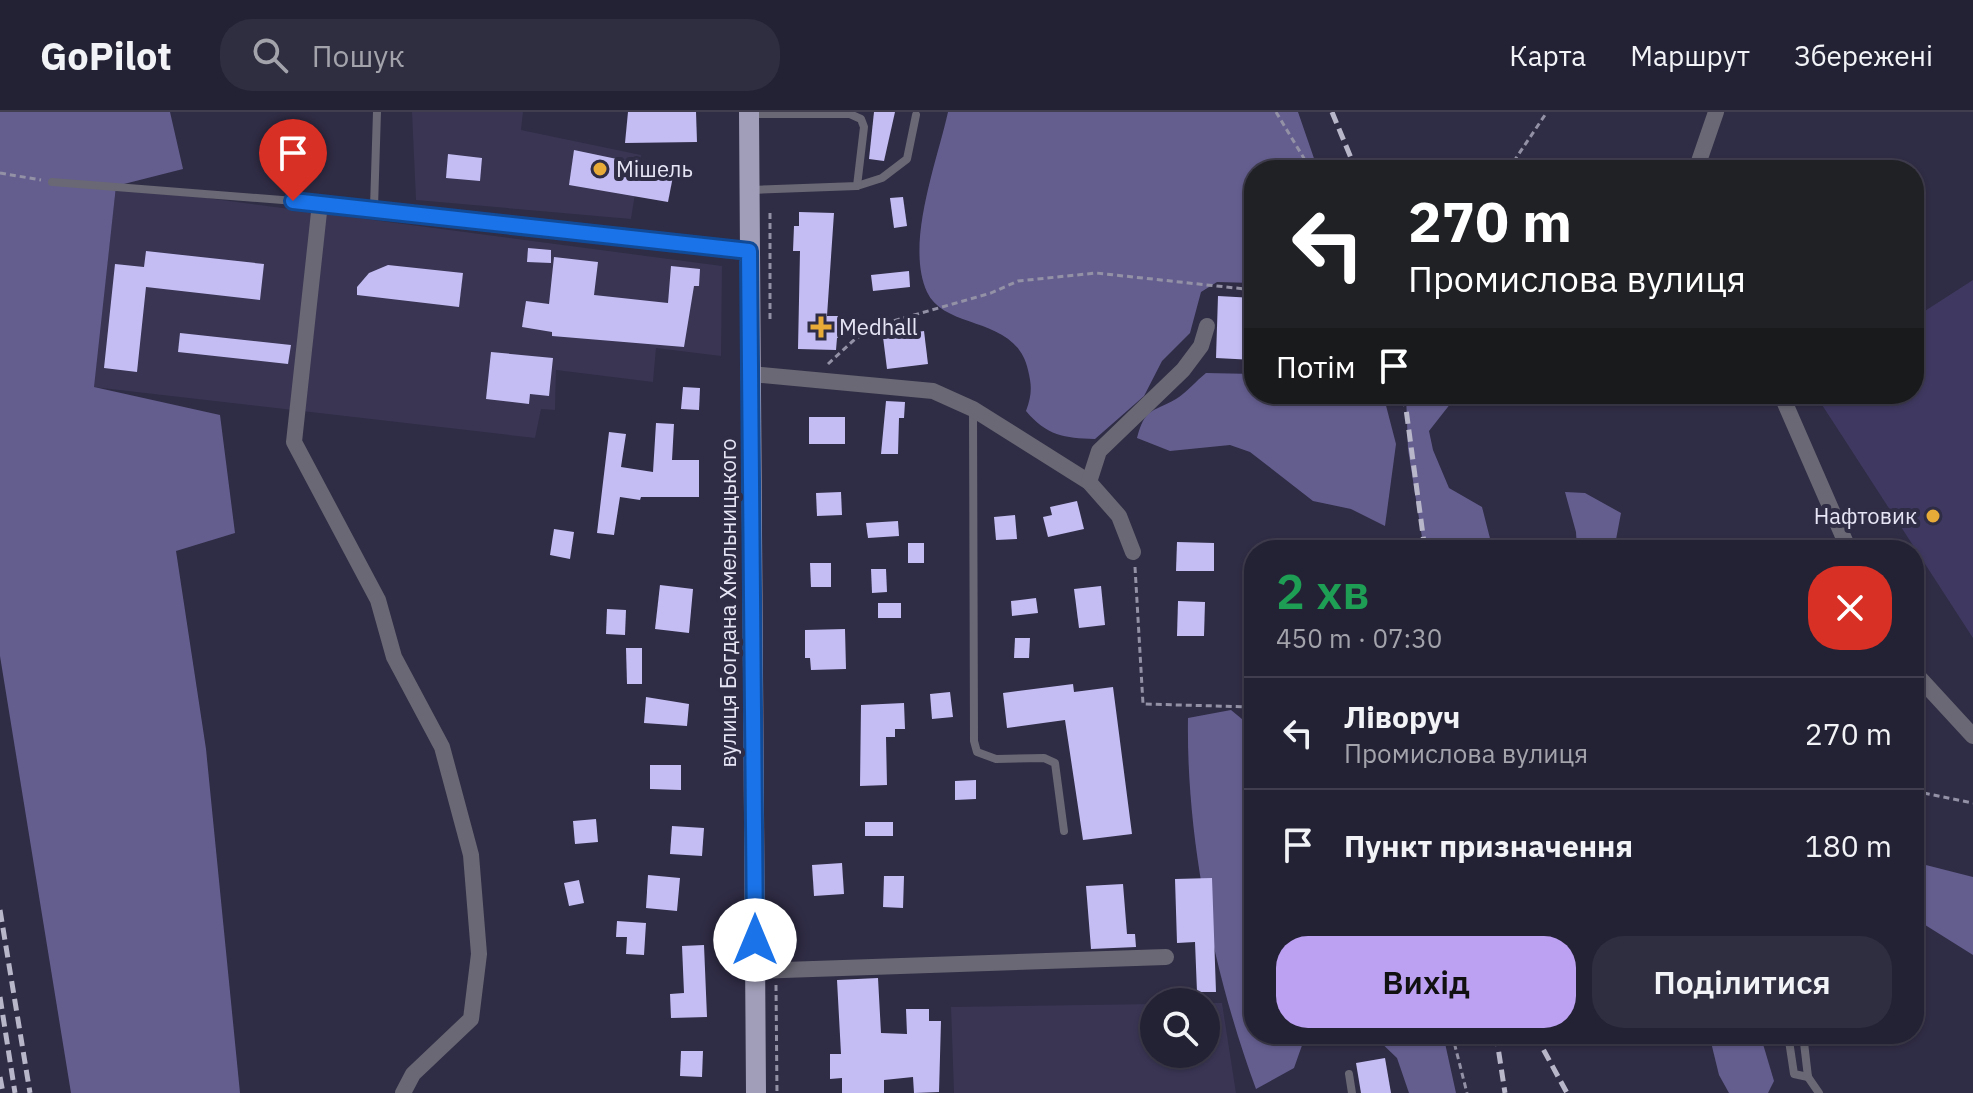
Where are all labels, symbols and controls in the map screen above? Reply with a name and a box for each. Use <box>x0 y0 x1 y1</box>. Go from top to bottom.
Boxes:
search box <box>220 19 780 91</box>
text: GoPilot <box>40 31 172 80</box>
icon: search <box>248 33 292 77</box>
text: Пошук <box>312 36 405 75</box>
text: Карта <box>1509 37 1586 74</box>
text: Маршрут <box>1630 37 1750 74</box>
text: Збережені <box>1794 37 1933 74</box>
pin <box>259 119 327 201</box>
icon: arrive <box>271 131 315 175</box>
place label: Мішель <box>616 154 693 183</box>
marker: Мішель <box>591 160 609 178</box>
text: 270 m <box>1408 185 1572 257</box>
icon: left <box>1276 192 1380 296</box>
text: Промислова вулиця <box>1408 255 1746 302</box>
place label: Medhall <box>839 312 918 341</box>
marker: Medhall <box>810 316 832 338</box>
icon: arrive <box>1372 344 1416 388</box>
text: Потім <box>1276 347 1356 386</box>
street label: вулиця Богдана Хмельницького <box>713 439 742 767</box>
place label: Нафтовик <box>1814 501 1917 530</box>
marker: Нафтовик <box>1924 507 1942 525</box>
text: 2 хв <box>1276 560 1370 622</box>
button: close <box>1808 566 1892 650</box>
text: 450 m · 07:30 <box>1276 621 1442 655</box>
text: Ліворуч <box>1344 697 1460 736</box>
icon: left <box>1276 711 1320 755</box>
text: 270 m <box>1805 714 1892 753</box>
text: Промислова вулиця <box>1344 736 1588 770</box>
icon: arrive <box>1276 823 1320 867</box>
text: Пункт призначення <box>1344 826 1633 865</box>
text: 180 m <box>1805 826 1892 865</box>
position arrow <box>713 898 797 982</box>
button: Вихід <box>1276 936 1576 1028</box>
button: Поділитися <box>1592 936 1892 1028</box>
map controls <box>1140 988 1220 1068</box>
button: search <box>1140 988 1220 1068</box>

